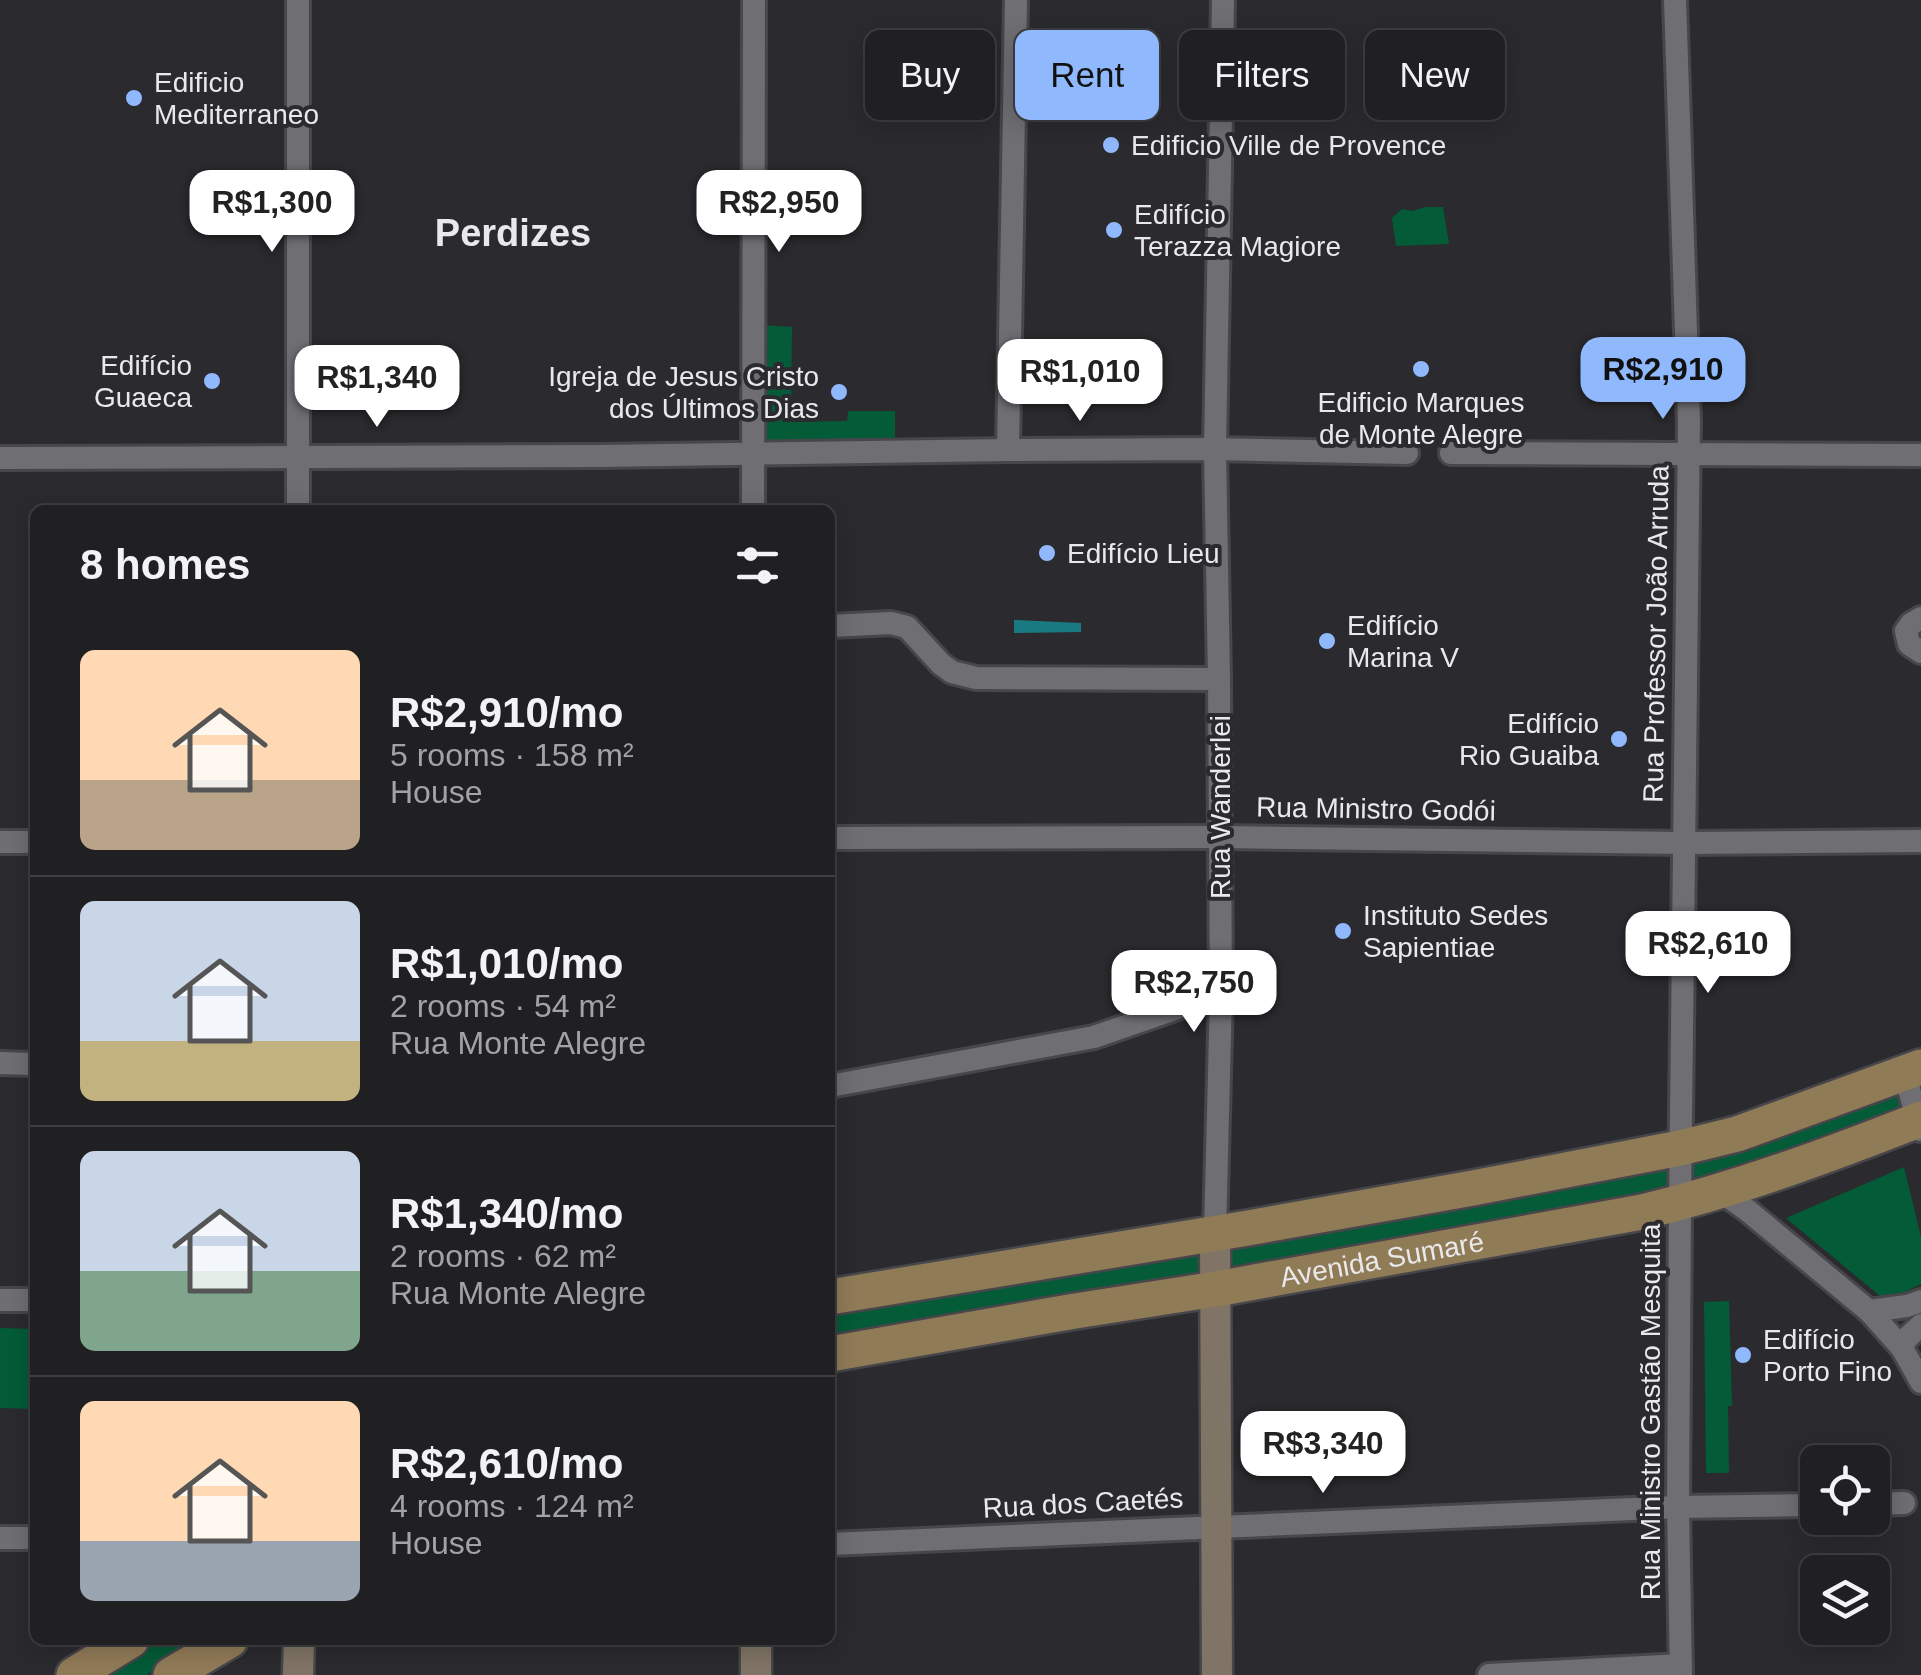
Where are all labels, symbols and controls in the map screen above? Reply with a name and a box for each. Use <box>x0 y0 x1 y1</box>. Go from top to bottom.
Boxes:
chip: Buy <box>865 30 995 120</box>
chip: Rent <box>1015 30 1159 120</box>
chip: Filters <box>1179 30 1345 120</box>
chip: New <box>1365 30 1505 120</box>
place label: Edificio Mediterraneo <box>154 67 319 130</box>
marker: Edificio Mediterraneo <box>123 87 145 109</box>
place label: Edificio Ville de Provence <box>1131 130 1446 161</box>
marker: Edificio Ville de Provence <box>1100 134 1122 156</box>
pin: R$1,300 <box>180 170 364 255</box>
pin: R$2,950 <box>687 170 871 255</box>
text: R$1,300 <box>212 184 332 220</box>
text: R$2,950 <box>719 184 839 220</box>
place label: Edifício Terazza Magiore <box>1134 199 1341 262</box>
district label: Perdizes <box>435 212 591 254</box>
marker: Edifício Terazza Magiore <box>1103 219 1125 241</box>
pin: R$2,910 <box>1571 337 1755 422</box>
pin: R$1,010 <box>988 339 1172 424</box>
pin: R$1,340 <box>285 345 469 430</box>
place label: Edifício Guaeca <box>94 350 192 413</box>
text: R$2,910 <box>1603 351 1723 387</box>
text: R$1,010 <box>1020 353 1140 389</box>
marker: Edificio Marques de Monte Alegre <box>1410 358 1432 380</box>
text: R$1,340 <box>317 359 437 395</box>
place label: Igreja de Jesus Cristo dos Últimos Dias <box>548 361 819 424</box>
marker: Edifício Guaeca <box>201 370 223 392</box>
marker: Igreja de Jesus Cristo dos Últimos Dias <box>828 381 850 403</box>
place label: Edificio Marques de Monte Alegre <box>1318 387 1524 450</box>
street label: Rua Professor João Arruda <box>1638 464 1674 803</box>
icon: filters <box>730 538 785 593</box>
place label: Edifício Lieu <box>1067 538 1220 569</box>
text: 8 homes <box>80 541 250 588</box>
marker: Edifício Lieu <box>1036 542 1058 564</box>
place label: Edifício Marina V <box>1347 610 1459 673</box>
marker: Edifício Marina V <box>1316 630 1338 652</box>
text: R$2,910/mo <box>390 689 623 736</box>
icon: home <box>160 690 280 810</box>
place label: Edifício Rio Guaiba <box>1459 708 1599 771</box>
street label: Rua Wanderlei <box>1205 715 1236 899</box>
marker: Edifício Rio Guaiba <box>1608 728 1630 750</box>
text: 5 rooms · 158 m² <box>390 737 634 773</box>
text: House <box>390 774 483 810</box>
street label: Rua Ministro Godói <box>1256 791 1496 827</box>
place label: Instituto Sedes Sapientiae <box>1363 900 1548 963</box>
pin: R$2,610 <box>1616 911 1800 996</box>
marker: Instituto Sedes Sapientiae <box>1332 920 1354 942</box>
text: R$2,610 <box>1648 925 1768 961</box>
text: R$1,010/mo <box>390 940 623 987</box>
icon: home <box>160 941 280 1061</box>
pin: R$2,750 <box>1102 950 1286 1035</box>
text: R$2,750 <box>1134 964 1254 1000</box>
text: 2 rooms · 54 m² <box>390 988 616 1024</box>
text: Rua Monte Alegre <box>390 1025 646 1061</box>
text: R$1,340/mo <box>390 1190 623 1237</box>
icon: home <box>160 1191 280 1311</box>
street label: Rua Ministro Gastão Mesquita <box>1635 1223 1666 1600</box>
street label: Avenida Sumaré <box>1277 1225 1486 1293</box>
text: 2 rooms · 62 m² <box>390 1238 616 1274</box>
text: Rua Monte Alegre <box>390 1275 646 1311</box>
place label: Edifício Porto Fino <box>1763 1324 1892 1387</box>
marker: Edifício Porto Fino <box>1732 1344 1754 1366</box>
pin: R$3,340 <box>1231 1411 1415 1496</box>
text: R$3,340 <box>1263 1425 1383 1461</box>
text: R$2,610/mo <box>390 1440 623 1487</box>
icon: home <box>160 1441 280 1561</box>
map controls <box>1800 1445 1890 1645</box>
button: locate <box>1800 1445 1890 1535</box>
street label: Rua dos Caetés <box>982 1482 1184 1524</box>
text: 4 rooms · 124 m² <box>390 1488 634 1524</box>
text: House <box>390 1525 483 1561</box>
button: layers <box>1800 1555 1890 1645</box>

